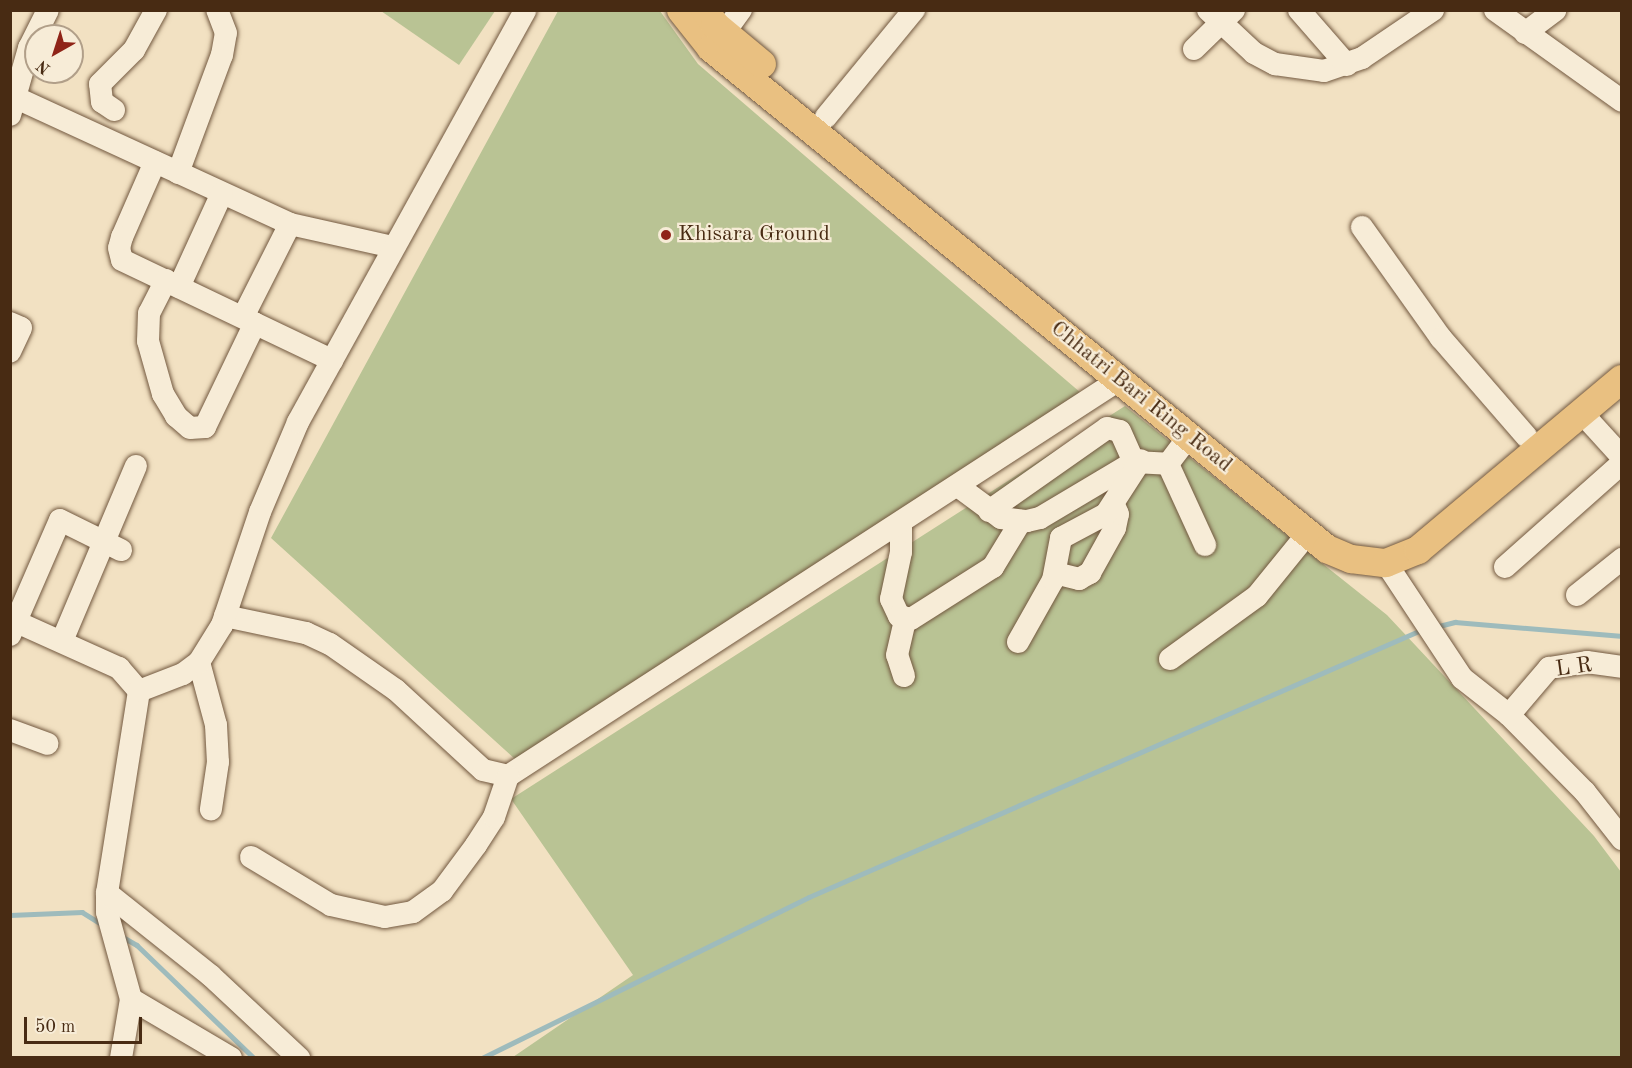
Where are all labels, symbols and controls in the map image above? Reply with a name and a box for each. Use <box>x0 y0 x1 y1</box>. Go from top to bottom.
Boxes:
north arrow <box>24 24 84 84</box>
text: N <box>34 56 54 77</box>
place label: Khisara Ground <box>678 222 830 248</box>
marker: Khisara Ground <box>659 228 673 242</box>
street label: Chhatri Bari Ring Road <box>1045 316 1237 478</box>
street label: L R <box>1554 652 1594 684</box>
scale bar <box>27 1005 146 1043</box>
text: 50 m <box>35 1018 75 1036</box>

